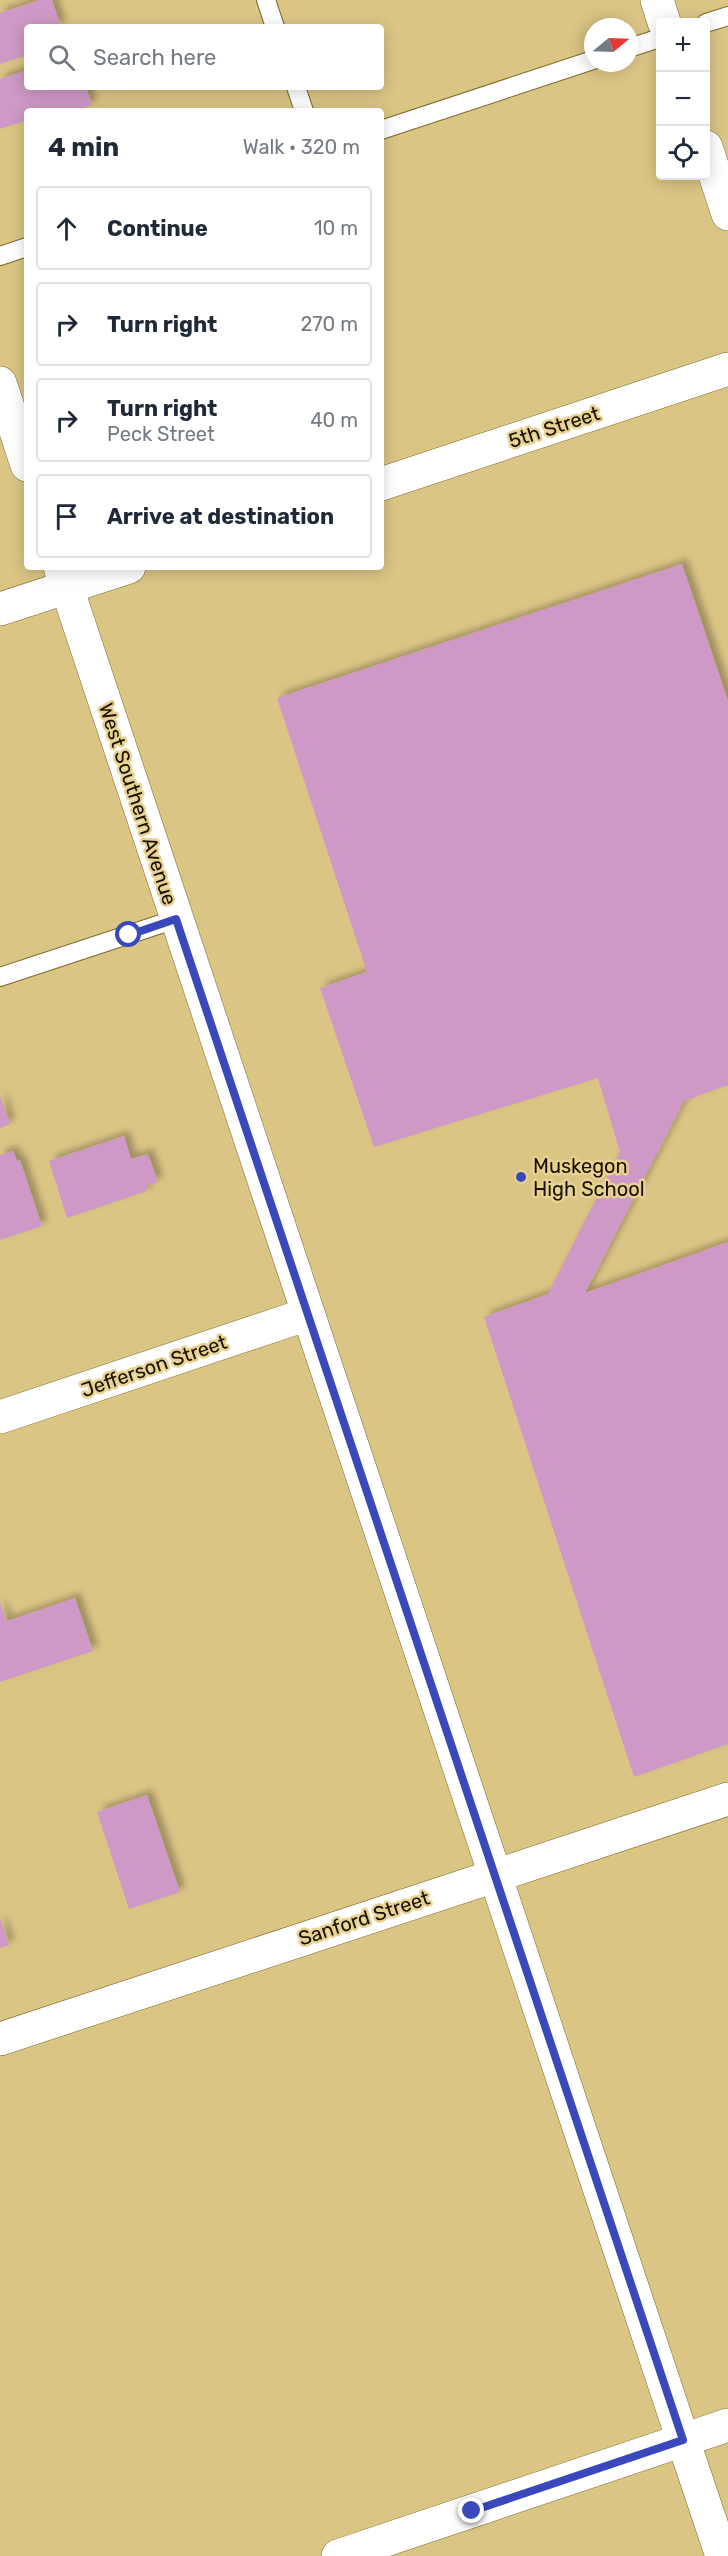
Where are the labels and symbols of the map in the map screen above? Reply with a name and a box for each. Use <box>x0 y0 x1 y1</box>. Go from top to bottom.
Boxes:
north arrow <box>584 18 638 72</box>
street label: 5th Street <box>505 401 603 453</box>
street label: West Southern Avenue <box>94 700 182 908</box>
route start <box>115 921 141 947</box>
place label: Muskegon High School <box>533 1154 645 1201</box>
marker: Muskegon High School <box>514 1170 528 1184</box>
street label: Jefferson Street <box>78 1330 230 1402</box>
street label: Sanford Street <box>295 1885 433 1950</box>
route end <box>458 2497 484 2523</box>

